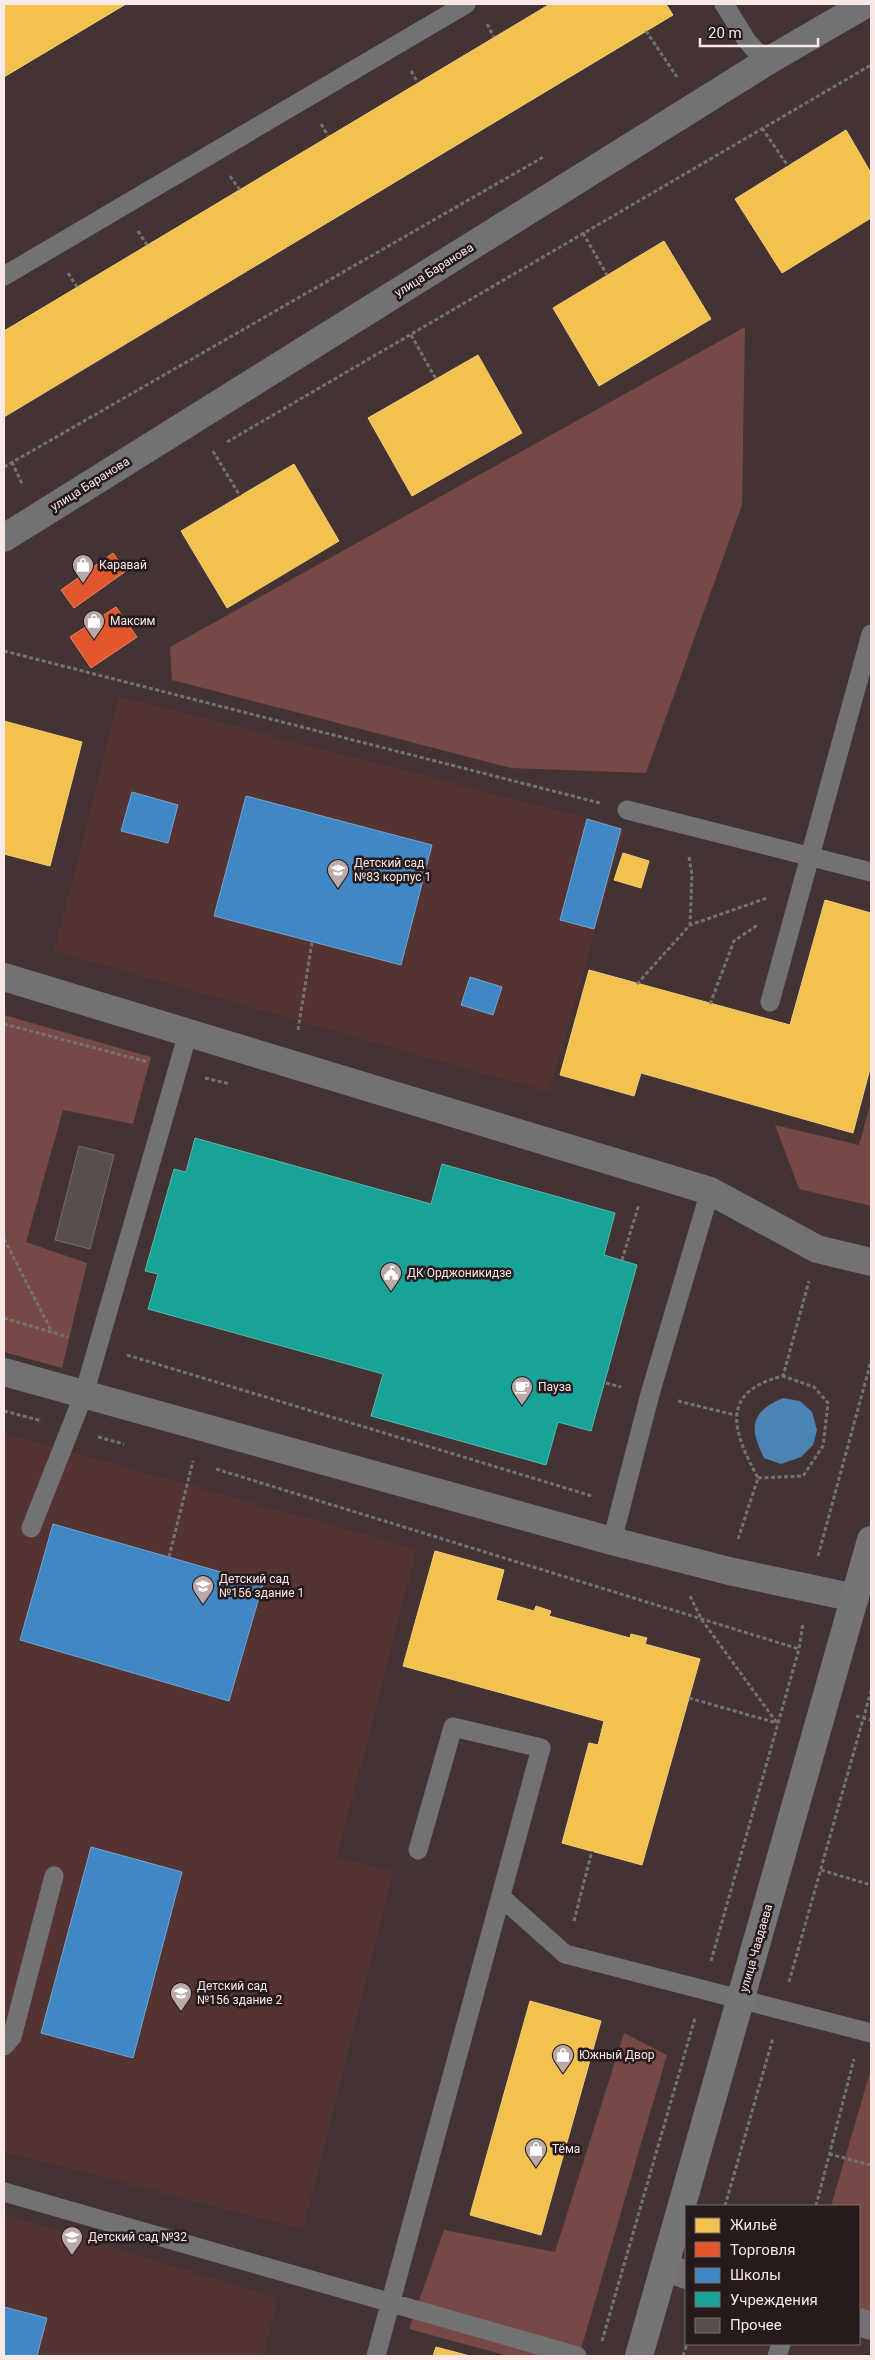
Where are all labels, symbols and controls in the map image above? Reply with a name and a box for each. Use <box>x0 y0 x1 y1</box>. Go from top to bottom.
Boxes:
scale bar <box>700 15 818 47</box>
text: 20 m <box>708 24 742 42</box>
street label: улица Баранова <box>392 240 476 300</box>
street label: улица Баранова <box>48 454 132 514</box>
shop icon: Каравай <box>71 553 95 584</box>
place label: Каравай <box>99 558 147 572</box>
shop icon: Максим <box>82 609 106 640</box>
place label: Максим <box>110 614 156 628</box>
place label: Детский сад №83 корпус 1 <box>354 856 431 884</box>
school or university icon: Детский сад №83 корпус 1 <box>326 858 350 889</box>
public building icon: ДК Орджоникидзе <box>379 1261 403 1292</box>
place label: ДК Орджоникидзе <box>407 1266 512 1280</box>
cafe icon: Пауза <box>510 1375 534 1406</box>
place label: Пауза <box>538 1380 571 1394</box>
place label: Детский сад №156 здание 1 <box>219 1572 304 1600</box>
school or university icon: Детский сад №156 здание 1 <box>191 1574 215 1605</box>
street label: улица Чаадаева <box>737 1902 775 1994</box>
place label: Детский сад №156 здание 2 <box>197 1979 283 2007</box>
school or university icon: Детский сад №156 здание 2 <box>169 1981 193 2012</box>
shop icon: Южный Двор <box>551 2043 575 2074</box>
place label: Южный Двор <box>579 2048 655 2062</box>
shop icon: Тёма <box>524 2137 548 2168</box>
place label: Тёма <box>552 2142 580 2156</box>
legend <box>685 2205 860 2345</box>
text: Жильё <box>730 2216 777 2234</box>
school or university icon: Детский сад №32 <box>60 2225 84 2256</box>
place label: Детский сад №32 <box>88 2230 187 2244</box>
text: Торговля <box>730 2241 795 2259</box>
text: Школы <box>730 2266 781 2284</box>
text: Учреждения <box>730 2291 818 2309</box>
text: Прочее <box>730 2316 782 2334</box>

